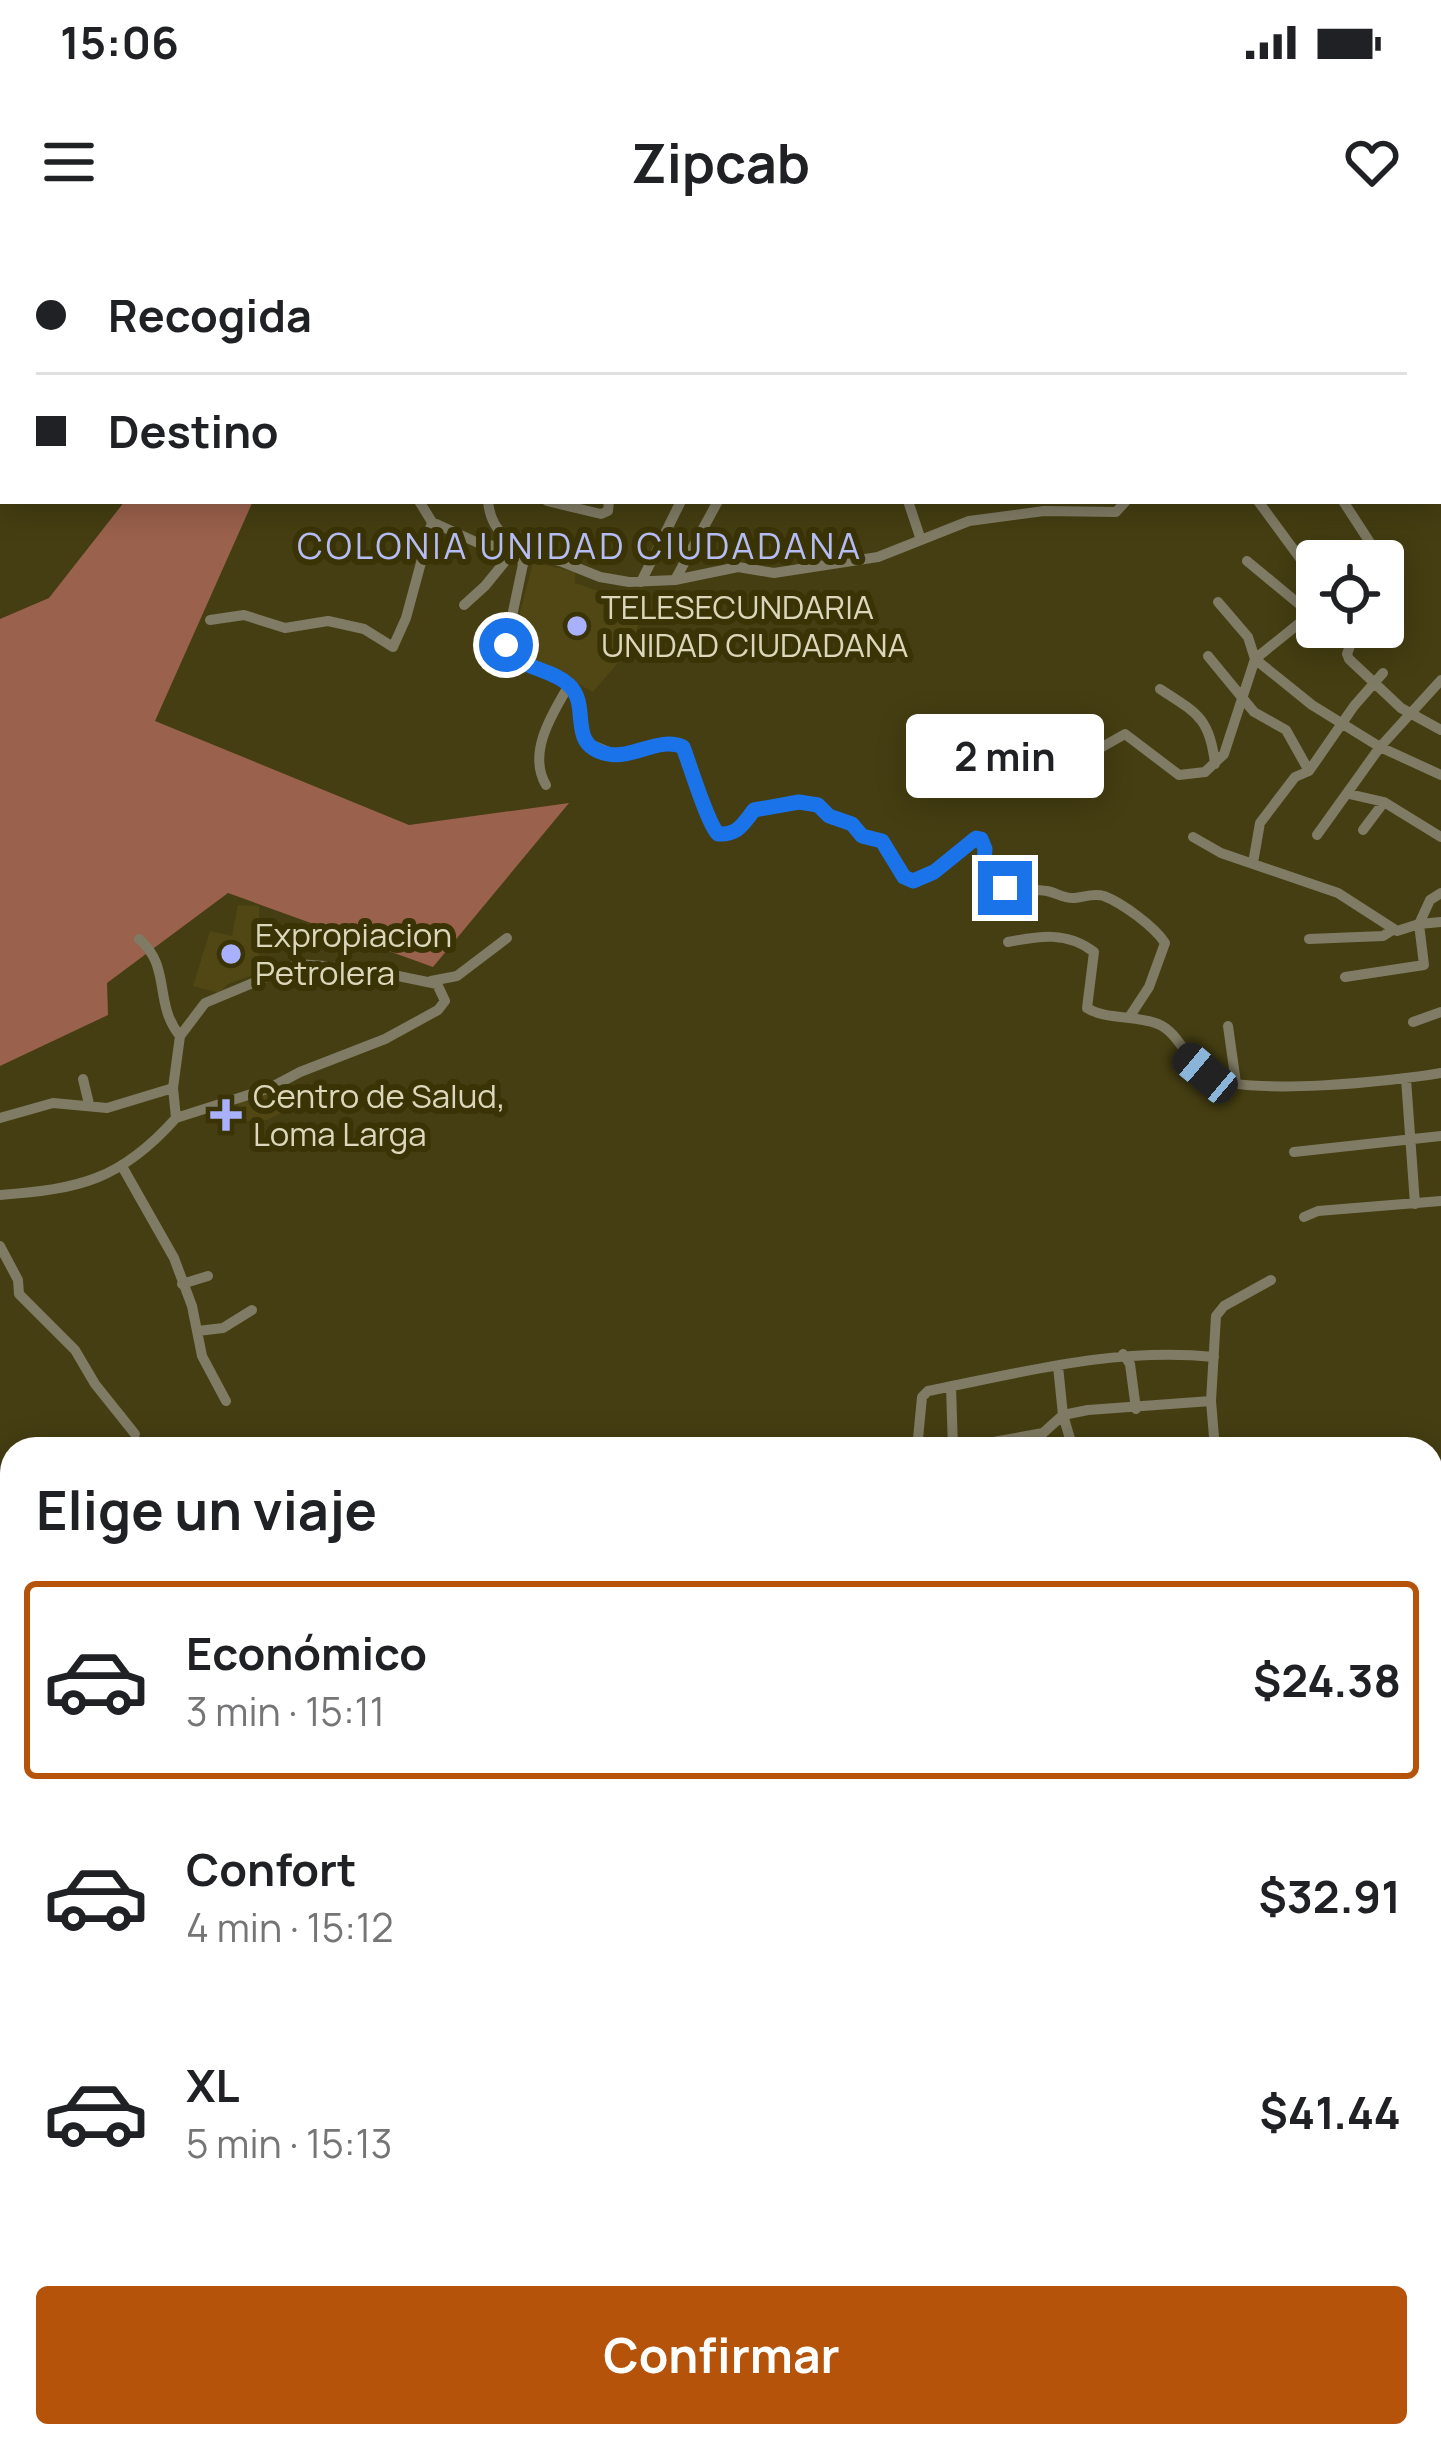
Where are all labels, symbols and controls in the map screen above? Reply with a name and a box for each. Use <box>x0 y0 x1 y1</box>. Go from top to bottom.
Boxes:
text: 15:06 <box>60 11 179 73</box>
text: Zipcab <box>631 125 810 199</box>
icon: menu <box>36 129 102 195</box>
icon: heart <box>1339 129 1405 195</box>
text: Recogida <box>108 284 312 346</box>
text: Destino <box>108 400 279 462</box>
district label: COLONIA UNIDAD CIUDADANA <box>297 521 863 570</box>
map controls <box>1296 540 1404 648</box>
button: locate <box>1296 540 1404 648</box>
place label: TELESECUNDARIA UNIDAD CIUDADANA <box>601 584 909 667</box>
marker: TELESECUNDARIA UNIDAD CIUDADANA <box>564 613 590 639</box>
route start <box>479 618 533 672</box>
callout: 2 min <box>906 714 1104 798</box>
text: 2 min <box>954 729 1056 783</box>
route end <box>978 861 1032 915</box>
place label: Expropiacion Petrolera <box>255 912 452 995</box>
marker: Expropiacion Petrolera <box>218 941 244 967</box>
car <box>1166 1036 1244 1110</box>
place label: Centro de Salud, Loma Larga <box>253 1073 506 1156</box>
marker: Centro de Salud, Loma Larga <box>210 1099 242 1131</box>
text: Elige un viaje <box>36 1472 377 1546</box>
text: Económico <box>186 1622 427 1684</box>
icon: car <box>42 1626 150 1734</box>
text: $24.38 <box>1253 1649 1401 1711</box>
text: 3 min · 15:11 <box>186 1684 385 1738</box>
text: Confort <box>186 1838 357 1900</box>
icon: car <box>42 1842 150 1950</box>
text: $32.91 <box>1258 1865 1401 1927</box>
text: 4 min · 15:12 <box>186 1900 393 1954</box>
text: XL <box>186 2054 240 2116</box>
icon: car <box>42 2058 150 2166</box>
text: $41.44 <box>1260 2081 1401 2143</box>
text: 5 min · 15:13 <box>186 2116 392 2170</box>
button: Confirmar <box>36 2286 1407 2424</box>

